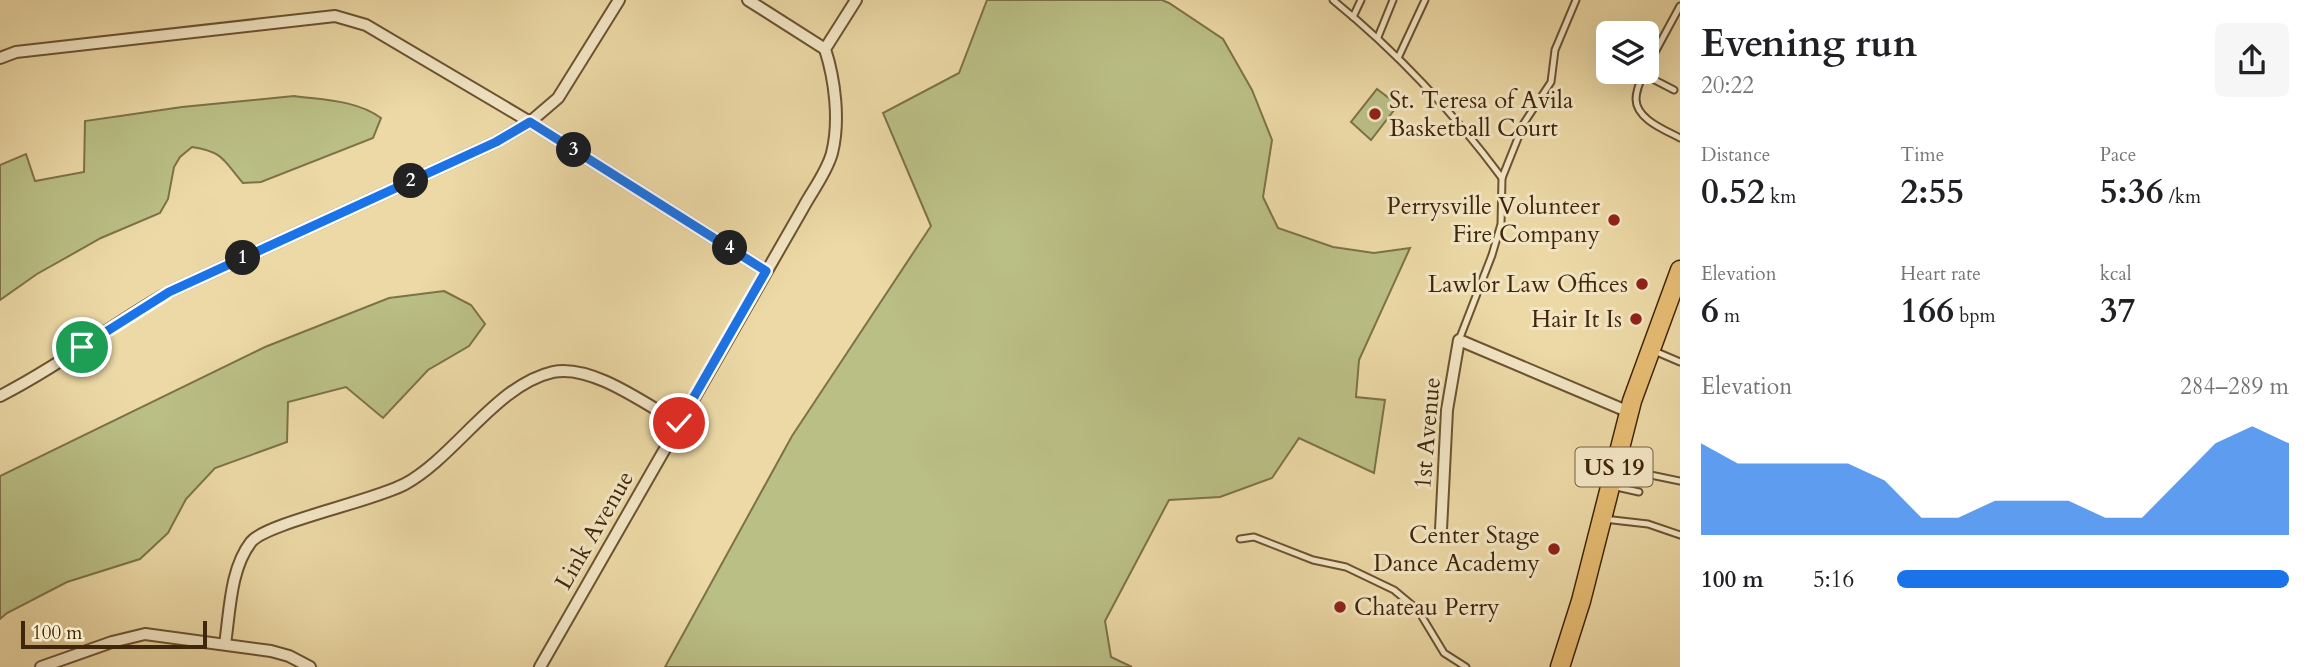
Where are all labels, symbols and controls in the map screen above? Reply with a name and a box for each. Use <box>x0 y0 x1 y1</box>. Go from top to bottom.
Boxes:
text: Evening run <box>1701 18 1917 70</box>
map controls <box>1596 21 1659 84</box>
button: layers <box>1596 21 1659 84</box>
button: share <box>2215 23 2289 97</box>
text: 20:22 <box>1701 70 1754 101</box>
place label: St. Teresa of Avila Basketball Court <box>1389 84 1574 145</box>
marker: St. Teresa of Avila Basketball Court <box>1367 106 1383 122</box>
pin: 3 <box>556 132 592 168</box>
text: 3 <box>569 136 578 162</box>
text: Distance <box>1701 142 1770 168</box>
text: Time <box>1900 142 1944 168</box>
text: Pace <box>2100 142 2136 168</box>
pin: 2 <box>394 164 428 198</box>
text: 2 <box>406 167 415 193</box>
text: 0.52 <box>1701 168 1765 216</box>
text: 2:55 <box>1900 168 1964 216</box>
text: 5:36 <box>2100 168 2164 216</box>
text: km <box>1765 184 1796 210</box>
text: /km <box>2164 184 2201 210</box>
place label: Perrysville Volunteer Fire Company <box>1387 190 1600 251</box>
marker: Perrysville Volunteer Fire Company <box>1606 212 1622 228</box>
pin: 4 <box>712 230 748 266</box>
text: 4 <box>725 234 734 260</box>
pin: 1 <box>226 240 260 276</box>
text: 1 <box>238 244 247 270</box>
text: Elevation <box>1701 261 1776 287</box>
text: Heart rate <box>1900 261 1981 287</box>
text: kcal <box>2100 261 2132 287</box>
place label: Lawlor Law Offices <box>1428 268 1628 301</box>
marker: Lawlor Law Offices <box>1634 276 1650 292</box>
text: 6 <box>1701 287 1719 335</box>
text: 166 <box>1900 287 1954 335</box>
text: 37 <box>2100 287 2136 335</box>
place label: Hair It Is <box>1531 303 1622 336</box>
text: m <box>1719 303 1740 329</box>
text: bpm <box>1954 303 1996 329</box>
marker: Hair It Is <box>1628 311 1644 327</box>
pin <box>52 317 112 377</box>
icon: arrive <box>63 328 101 366</box>
text: Elevation <box>1701 371 1792 402</box>
text: 284–289 m <box>2180 371 2289 402</box>
street label: 1st Avenue <box>1406 376 1449 490</box>
pin <box>649 393 709 453</box>
icon: check <box>660 404 698 442</box>
road number: US 19 <box>1576 447 1652 486</box>
street label: Link Avenue <box>547 465 642 596</box>
place label: Center Stage Dance Academy <box>1373 519 1540 580</box>
marker: Center Stage Dance Academy <box>1546 541 1562 557</box>
text: 100 m <box>1701 564 1764 595</box>
text: 5:16 <box>1813 564 1854 595</box>
place label: Chateau Perry <box>1354 591 1500 624</box>
marker: Chateau Perry <box>1332 599 1348 615</box>
scale bar <box>21 618 206 650</box>
text: 100 m <box>32 620 82 646</box>

